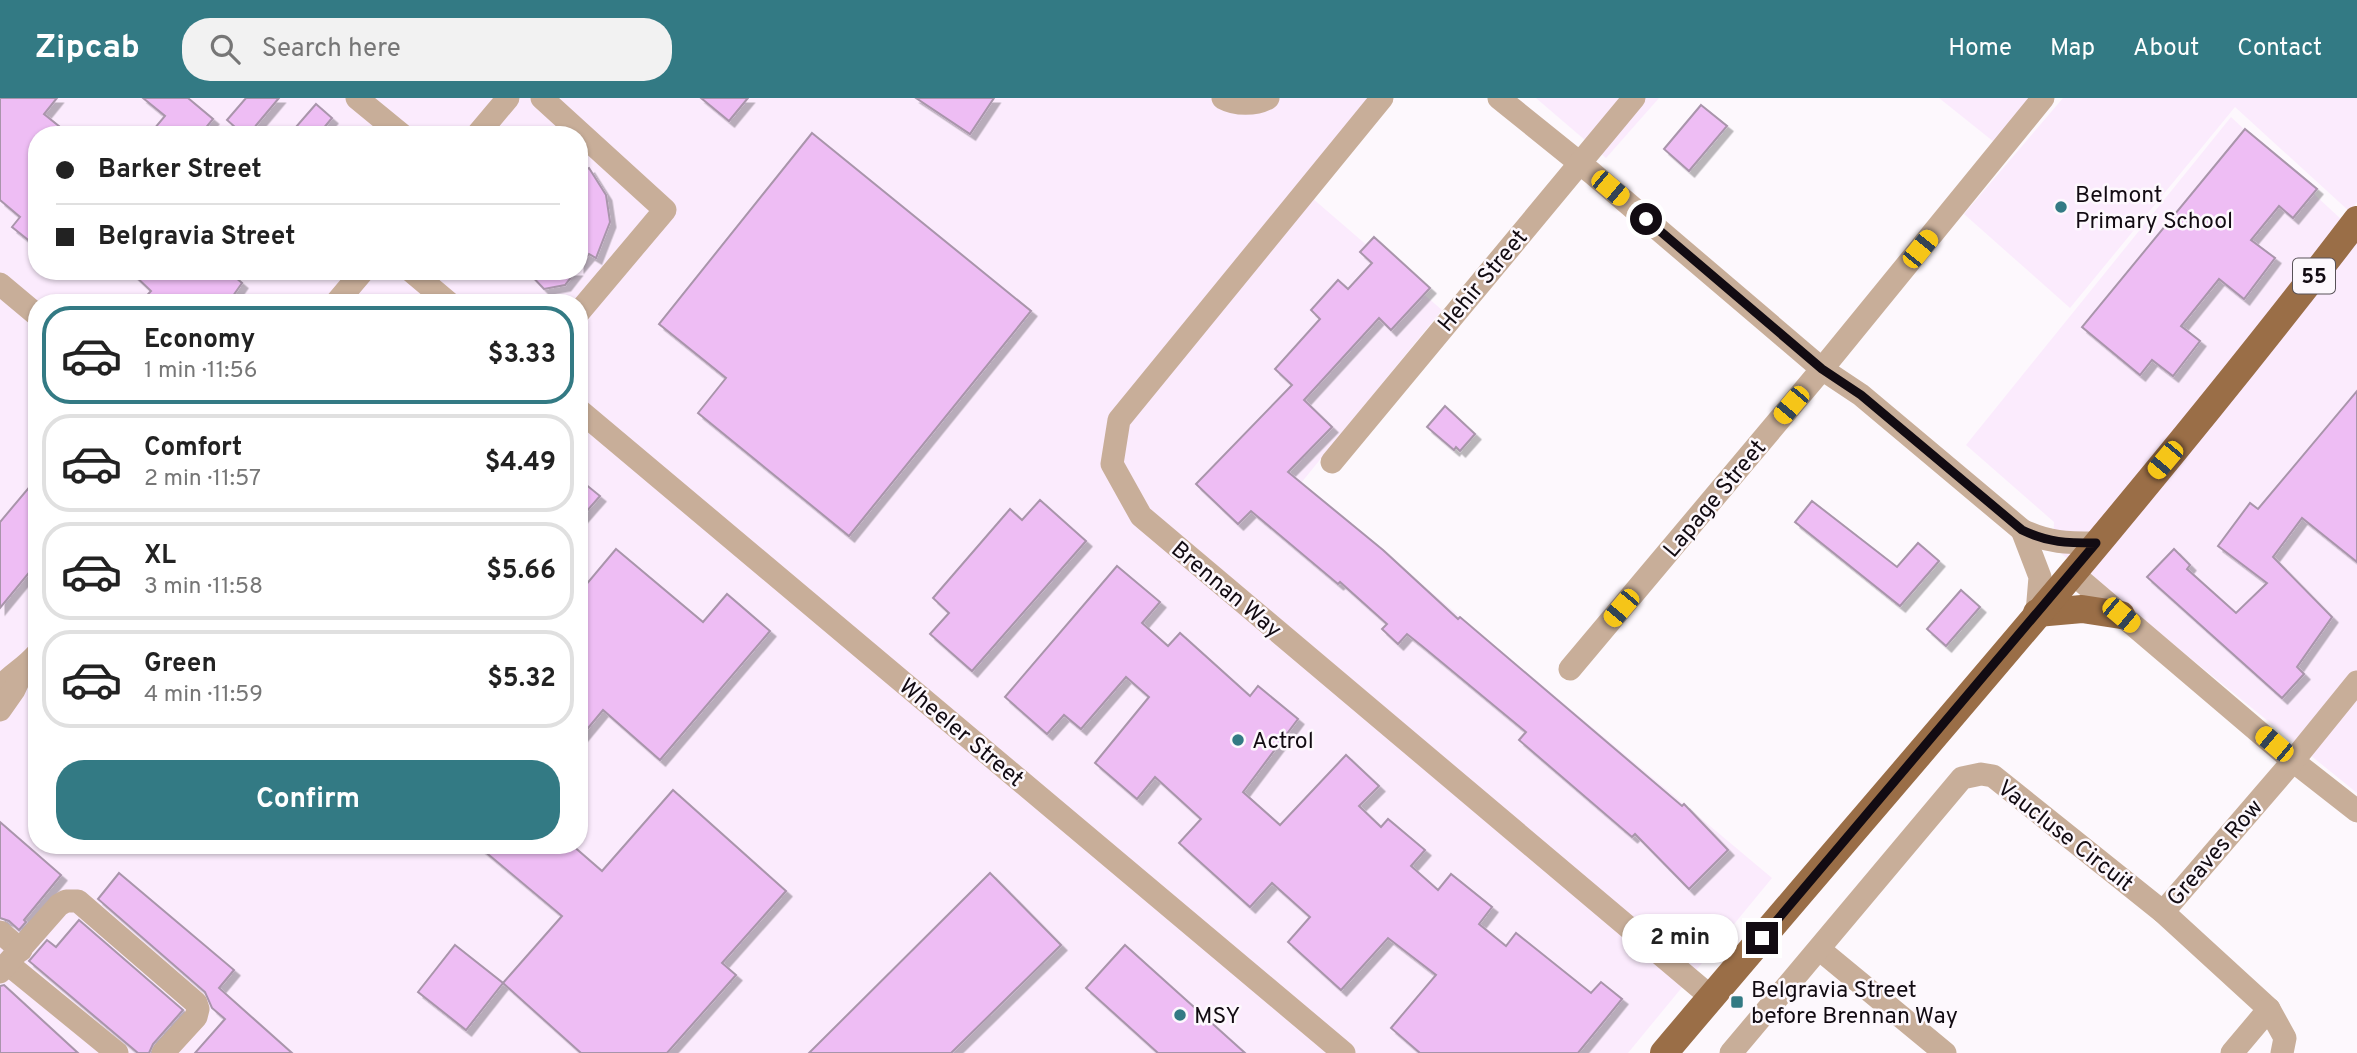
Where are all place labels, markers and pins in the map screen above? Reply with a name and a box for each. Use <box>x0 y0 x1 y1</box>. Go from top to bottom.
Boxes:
place label: Belmont Primary School <box>2075 182 2233 237</box>
marker: Belmont Primary School <box>2053 199 2069 215</box>
place label: Actrol <box>1252 728 1314 757</box>
marker: Actrol <box>1230 732 1246 748</box>
place label: Belgravia Street before Brennan Way <box>1751 977 1958 1032</box>
marker: Belgravia Street before Brennan Way <box>1729 994 1745 1010</box>
place label: MSY <box>1194 1003 1240 1032</box>
marker: MSY <box>1172 1007 1188 1023</box>

